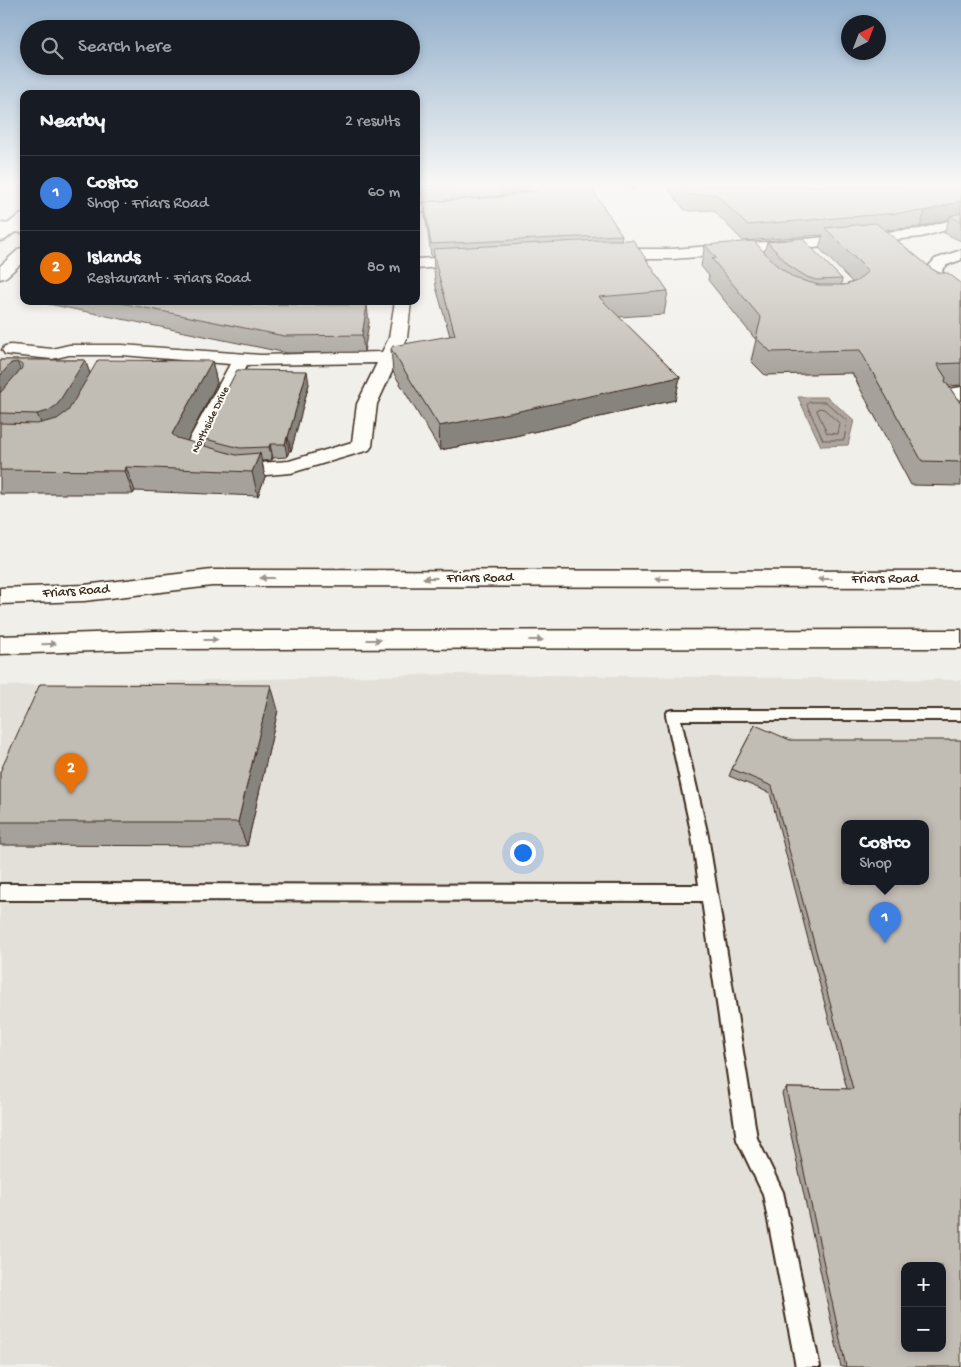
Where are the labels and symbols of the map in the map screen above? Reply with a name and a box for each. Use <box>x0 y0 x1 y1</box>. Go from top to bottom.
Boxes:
north arrow <box>841 15 886 60</box>
street label: Northside Drive <box>190 385 232 455</box>
street label: Friars Road <box>446 570 515 587</box>
street label: Friars Road <box>851 571 920 588</box>
one-way arrow <box>259 574 275 582</box>
one-way arrow <box>422 574 438 582</box>
one-way arrow <box>654 574 670 582</box>
one-way arrow <box>817 575 833 583</box>
street label: Friars Road <box>41 581 112 603</box>
one-way arrow <box>203 636 219 644</box>
one-way arrow <box>366 636 382 644</box>
one-way arrow <box>528 636 544 644</box>
one-way arrow <box>41 639 57 647</box>
pin: 2 <box>55 753 87 794</box>
your location <box>510 840 536 866</box>
pin: 1 <box>869 902 901 943</box>

